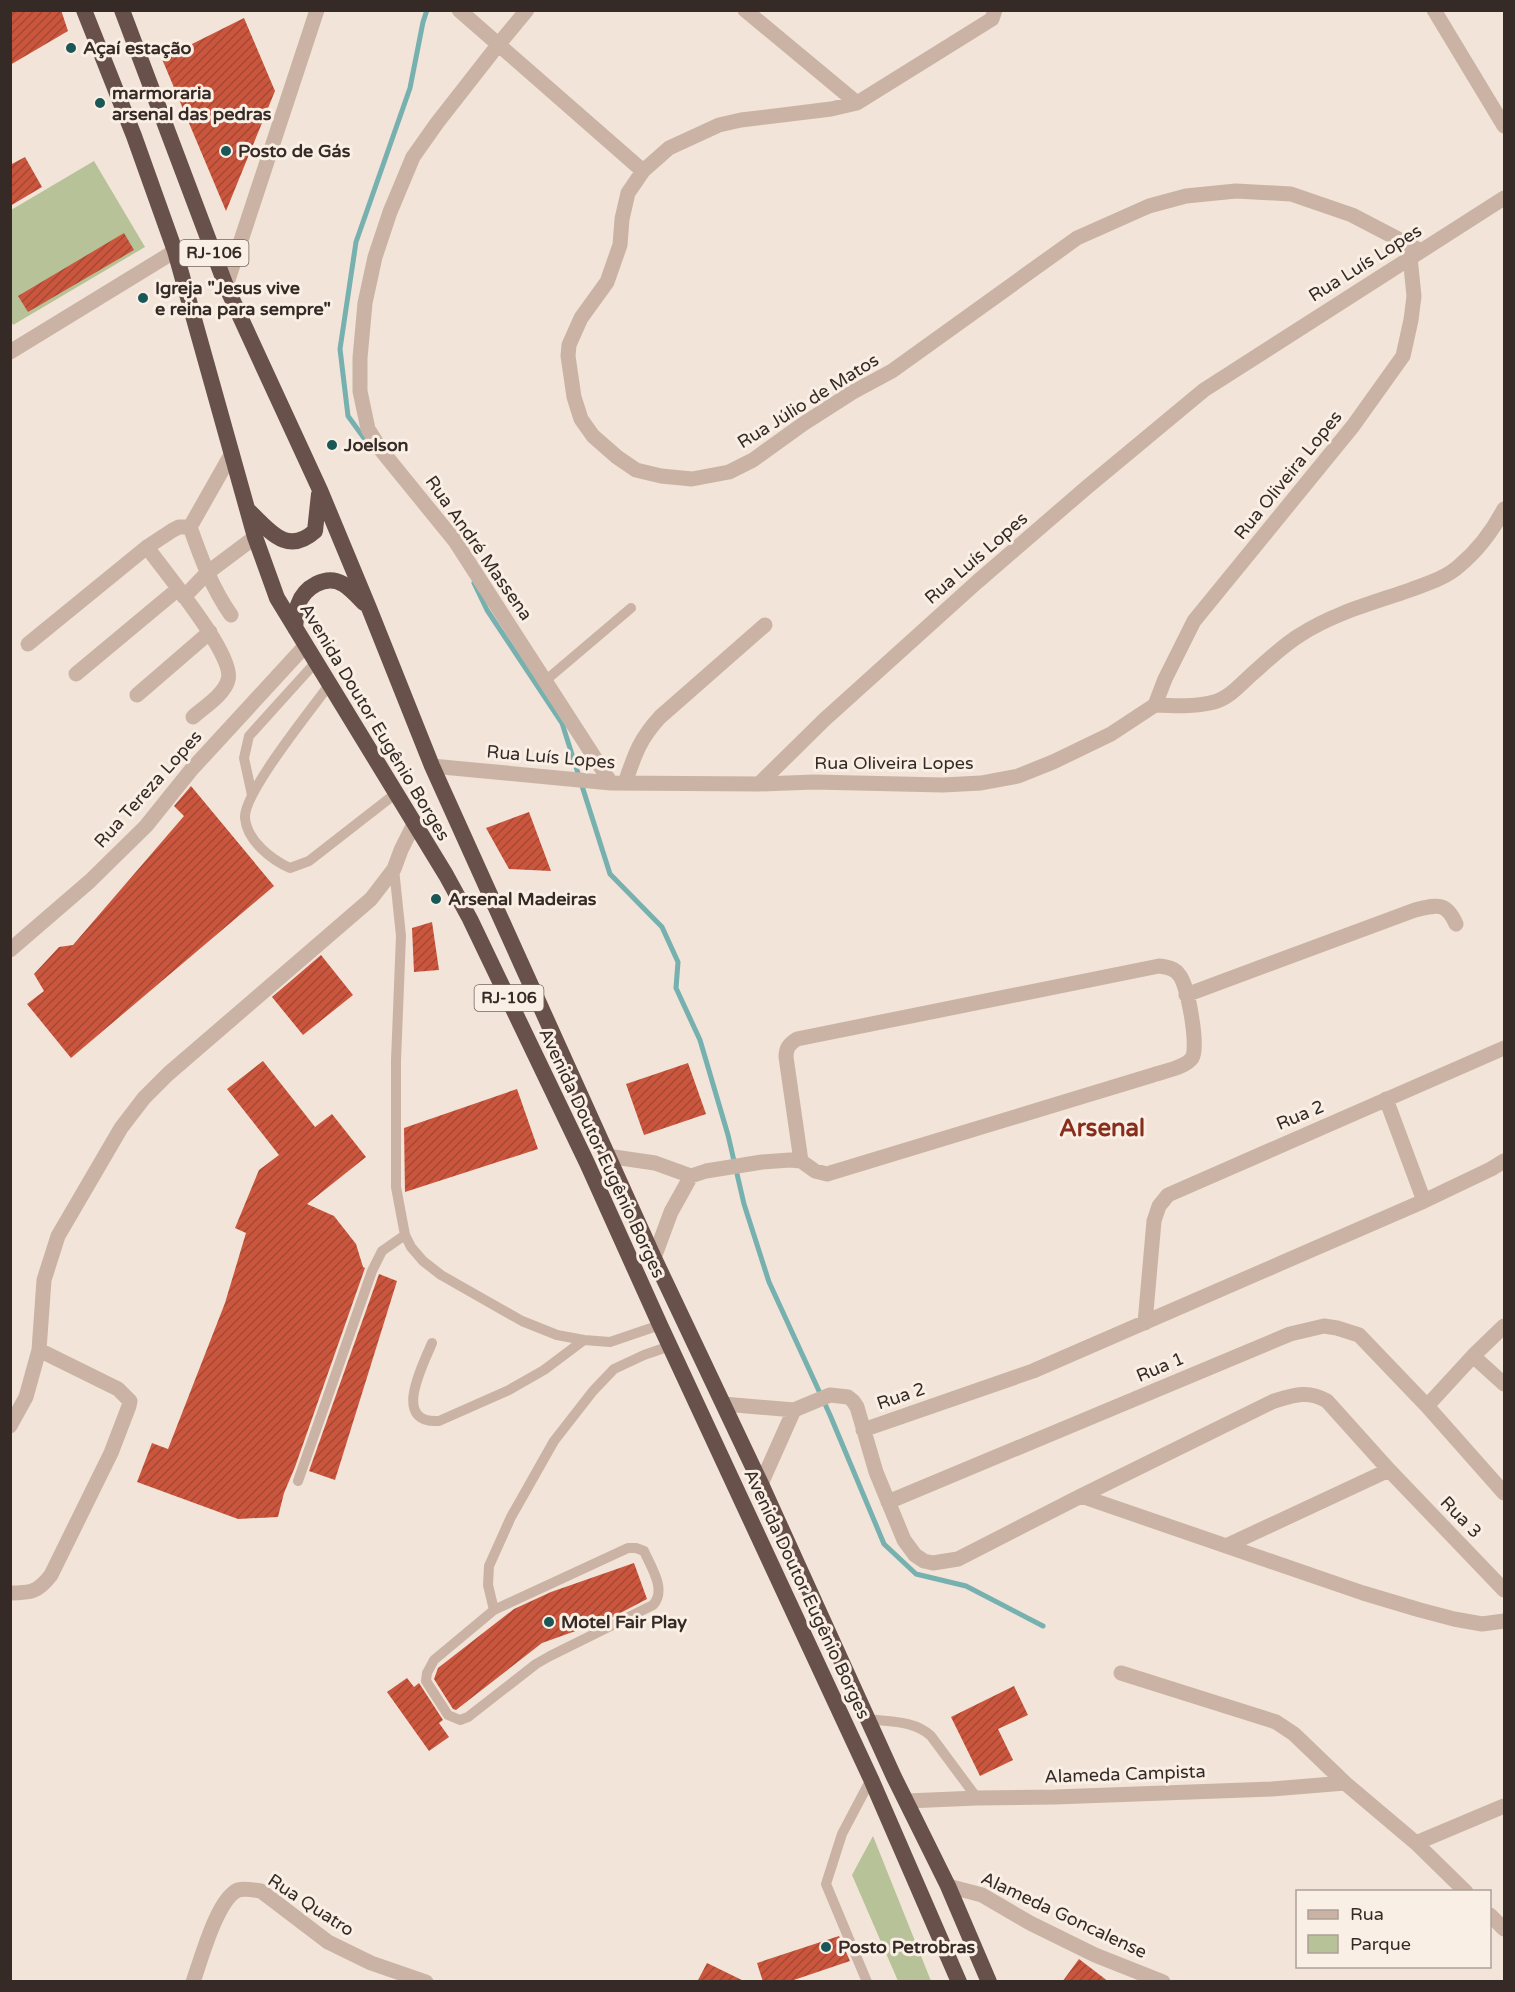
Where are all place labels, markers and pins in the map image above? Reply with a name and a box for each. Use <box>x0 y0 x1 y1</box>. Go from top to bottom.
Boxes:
place label: Açaí estação <box>83 37 192 59</box>
marker: Açaí estação <box>64 41 78 55</box>
place label: marmoraria arsenal das pedras <box>112 82 272 125</box>
marker: marmoraria arsenal das pedras <box>93 96 107 110</box>
place label: Posto de Gás <box>238 140 351 162</box>
marker: Posto de Gás <box>219 144 233 158</box>
place label: Igreja "Jesus vive e reina para sempre" <box>155 277 331 320</box>
marker: Igreja "Jesus vive e reina para sempre" <box>136 291 150 305</box>
place label: Joelson <box>343 434 409 456</box>
marker: Joelson <box>325 438 339 452</box>
place label: Arsenal Madeiras <box>448 888 597 910</box>
marker: Arsenal Madeiras <box>429 892 443 906</box>
place label: Motel Fair Play <box>561 1611 687 1633</box>
marker: Motel Fair Play <box>542 1615 556 1629</box>
place label: Posto Petrobras <box>838 1936 976 1958</box>
marker: Posto Petrobras <box>819 1940 833 1954</box>

